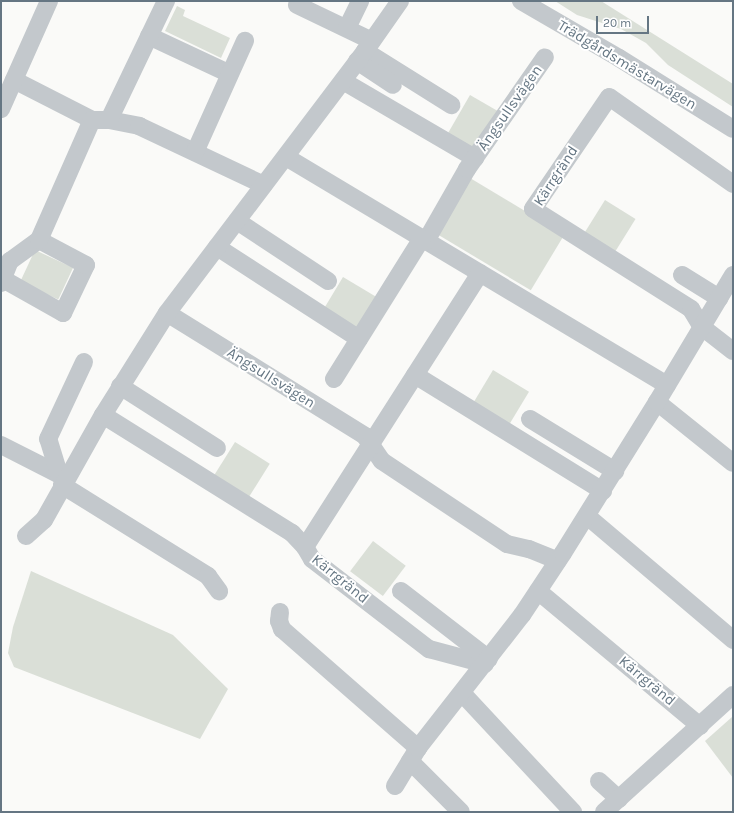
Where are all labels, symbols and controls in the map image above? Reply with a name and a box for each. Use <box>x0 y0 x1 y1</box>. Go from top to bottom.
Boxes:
scale bar <box>598 8 651 34</box>
street label: Trädgårdsmästarvägen <box>554 16 700 114</box>
text: 20 m <box>603 16 631 30</box>
street label: Ängsullsvägen <box>474 62 546 154</box>
street label: Kärrgränd <box>530 143 582 209</box>
street label: Ängsullsvägen <box>224 344 318 412</box>
street label: Kärrgränd <box>308 551 372 607</box>
street label: Kärrgränd <box>615 652 679 710</box>

